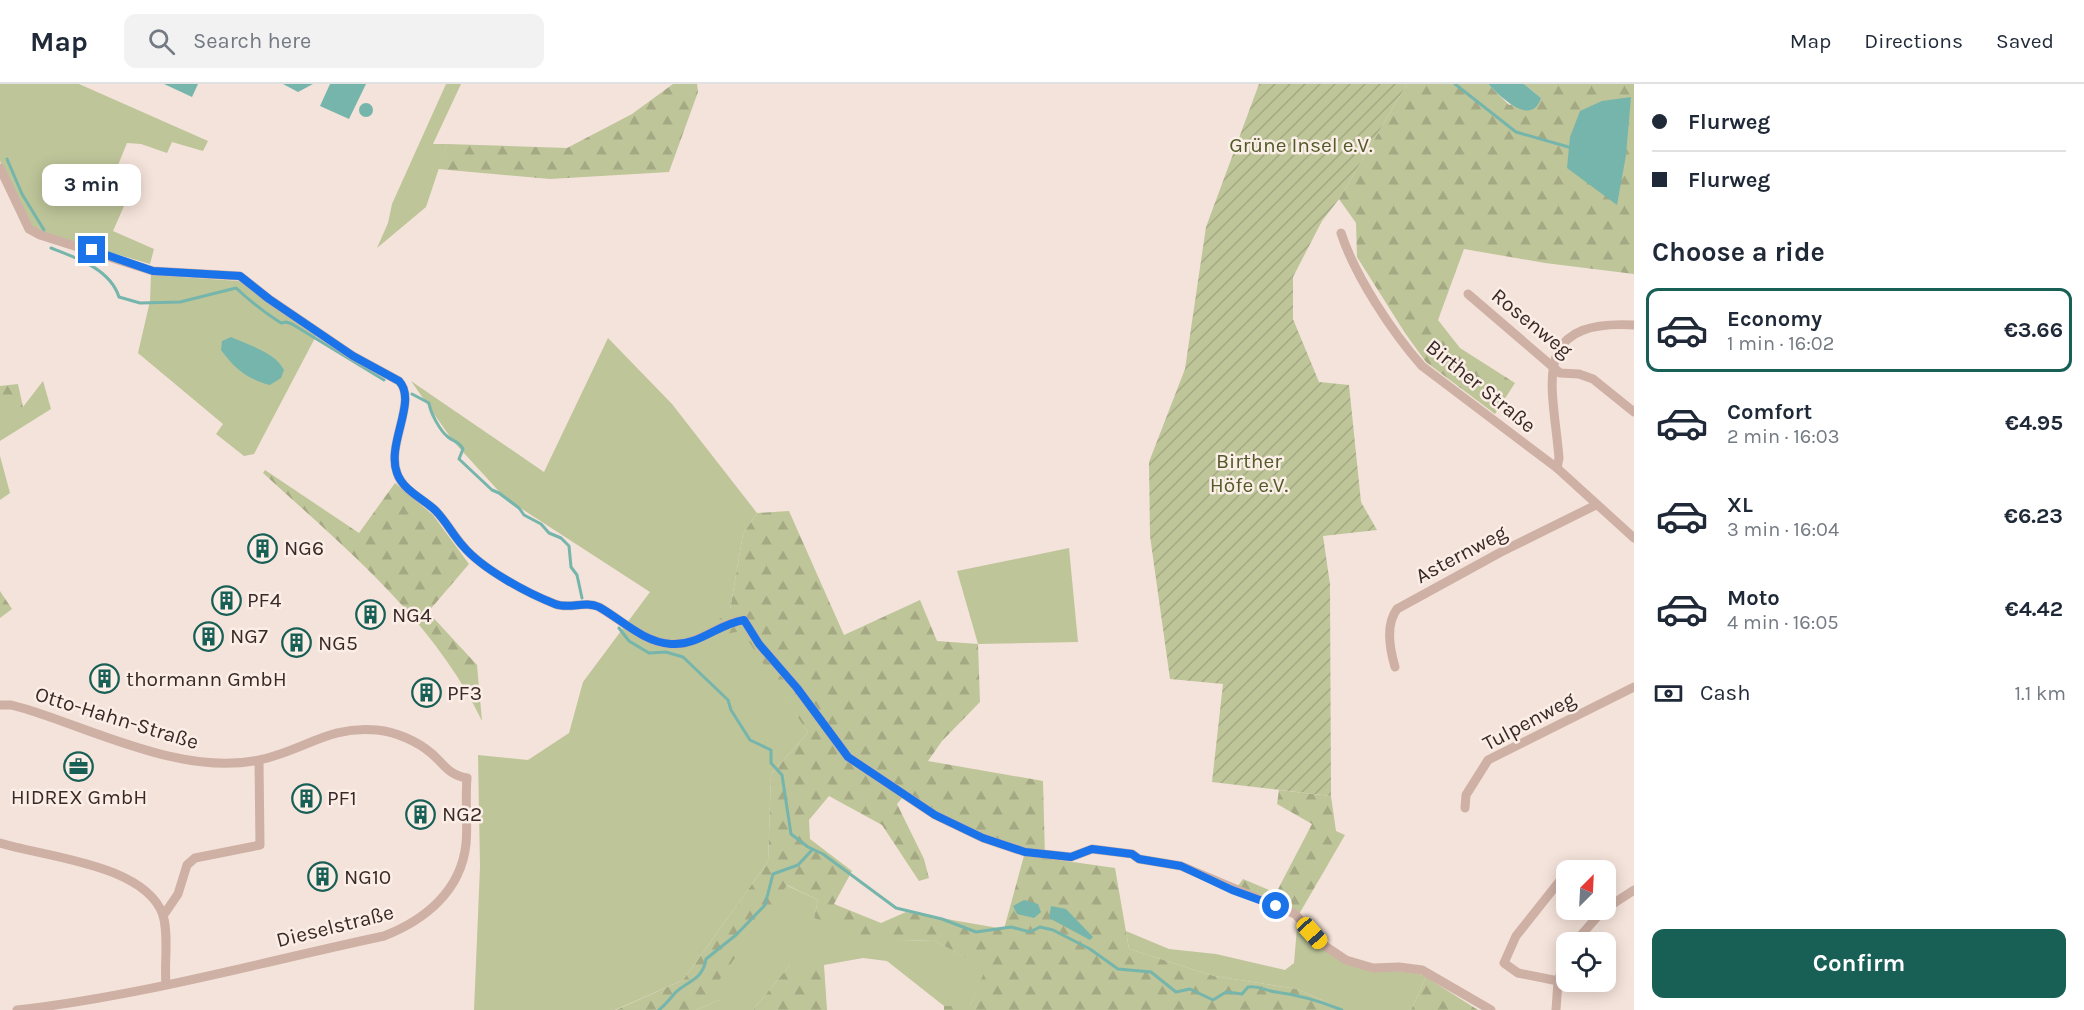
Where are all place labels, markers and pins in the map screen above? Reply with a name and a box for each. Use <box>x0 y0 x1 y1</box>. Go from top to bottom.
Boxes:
building icon: NG6 <box>247 532 279 564</box>
place label: NG6 <box>284 536 324 560</box>
building icon: PF4 <box>210 584 242 616</box>
place label: PF4 <box>247 588 282 612</box>
building icon: NG4 <box>355 599 387 631</box>
place label: NG4 <box>392 603 432 627</box>
building icon: NG7 <box>193 620 225 652</box>
place label: NG7 <box>230 624 268 648</box>
building icon: NG5 <box>281 627 313 659</box>
place label: NG5 <box>318 631 358 655</box>
building icon: thormann GmbH <box>89 663 121 695</box>
place label: thormann GmbH <box>126 667 287 691</box>
building icon: PF3 <box>410 677 442 709</box>
place label: PF3 <box>447 681 482 705</box>
office icon: HIDREX GmbH <box>63 750 95 782</box>
building icon: PF1 <box>290 782 322 814</box>
place label: HIDREX GmbH <box>11 785 147 809</box>
place label: PF1 <box>327 786 357 810</box>
building icon: NG2 <box>405 798 437 830</box>
place label: NG2 <box>442 802 482 826</box>
building icon: NG10 <box>307 861 339 893</box>
place label: NG10 <box>344 865 391 889</box>

